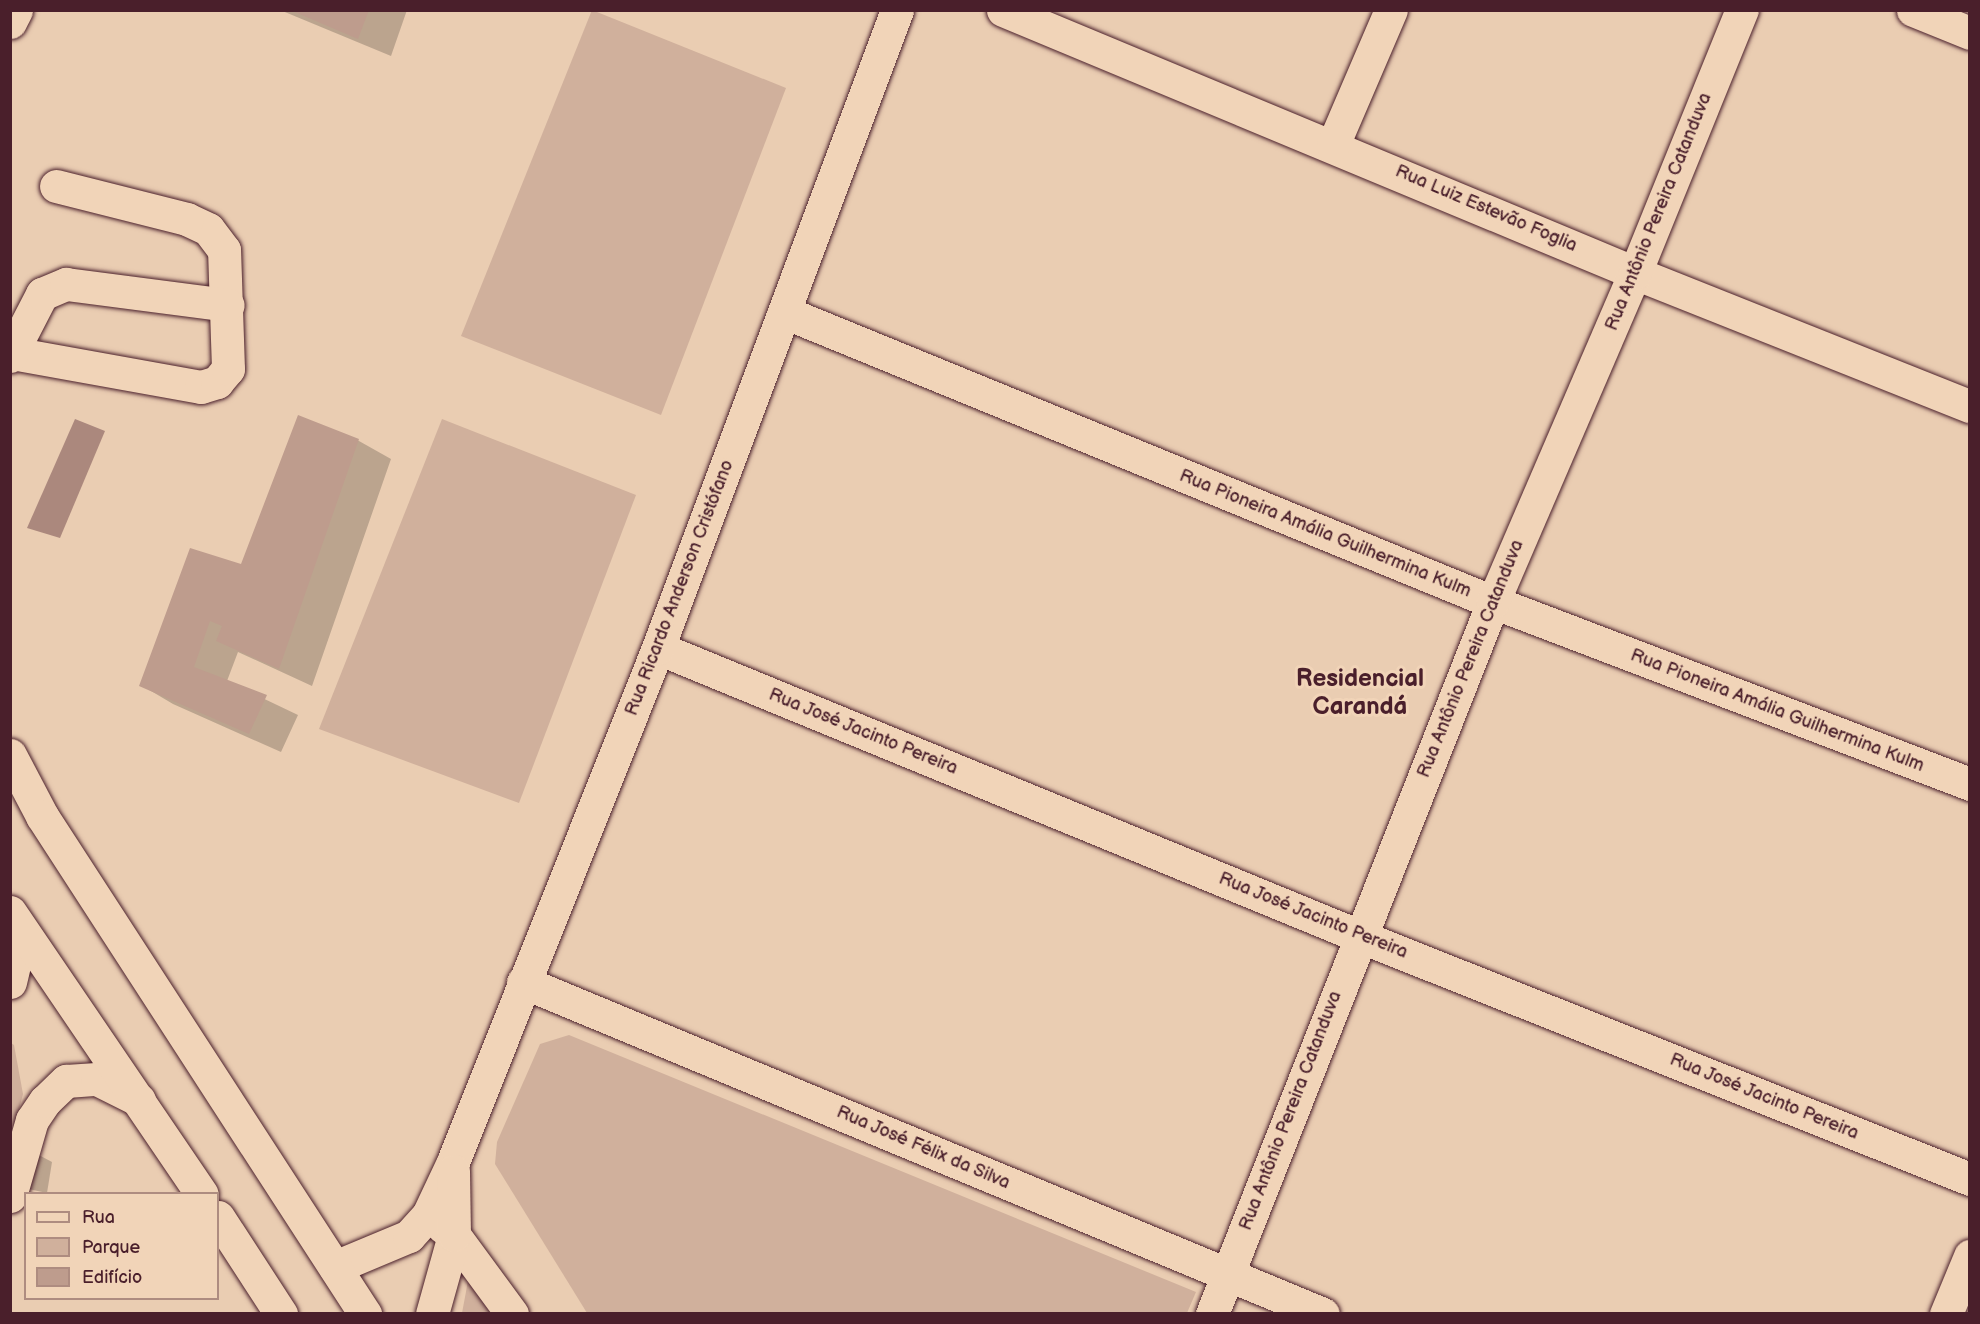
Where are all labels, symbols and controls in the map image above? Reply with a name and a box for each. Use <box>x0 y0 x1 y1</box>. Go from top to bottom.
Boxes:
street label: Rua Antônio Pereira Catanduva <box>1601 90 1717 334</box>
street label: Rua Luiz Estevão Foglia <box>1392 161 1580 257</box>
street label: Rua Ricardo Anderson Cristófano <box>621 457 739 719</box>
street label: Rua Pioneira Amália Guilhermina Kulm <box>1176 465 1474 603</box>
street label: Rua Antônio Pereira Catanduva <box>1413 537 1529 781</box>
street label: Rua Pioneira Amália Guilhermina Kulm <box>1627 645 1927 777</box>
district label: Residencial Carandá <box>1296 665 1424 721</box>
street label: Rua José Jacinto Pereira <box>765 684 961 780</box>
street label: Rua José Jacinto Pereira <box>1215 868 1411 964</box>
street label: Rua Antônio Pereira Catanduva <box>1235 988 1347 1234</box>
street label: Rua José Jacinto Pereira <box>1666 1049 1862 1145</box>
street label: Rua José Félix da Silva <box>833 1101 1013 1195</box>
legend <box>24 1192 219 1300</box>
text: Rua <box>82 1207 115 1228</box>
text: Parque <box>82 1237 140 1258</box>
text: Edifício <box>82 1267 142 1288</box>

